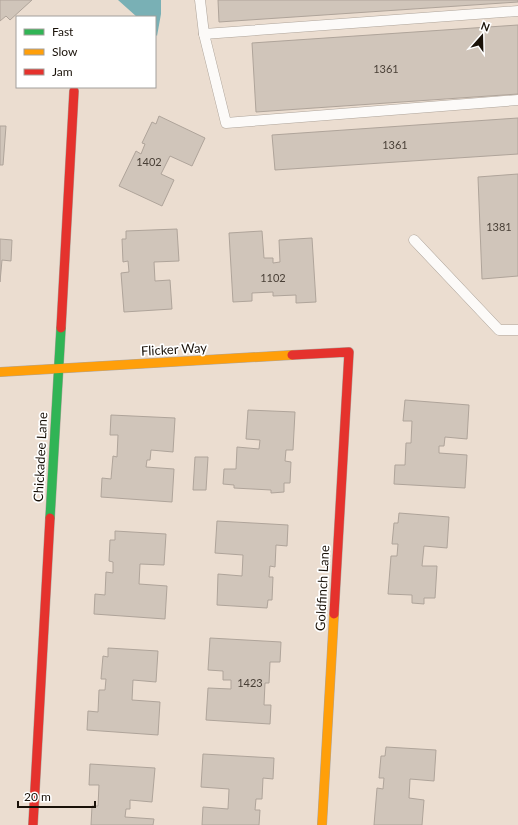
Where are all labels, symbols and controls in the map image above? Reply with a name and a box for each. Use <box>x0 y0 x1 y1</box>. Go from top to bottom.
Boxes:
legend <box>16 16 156 88</box>
north arrow <box>462 16 502 56</box>
text: N <box>479 19 492 34</box>
text: Fast <box>52 24 74 39</box>
text: Slow <box>52 44 78 59</box>
house number: 1361 <box>373 62 399 75</box>
text: Jam <box>52 64 73 79</box>
house number: 1361 <box>382 138 408 151</box>
house number: 1402 <box>136 155 162 168</box>
house number: 1381 <box>486 220 512 233</box>
house number: 1102 <box>260 271 286 284</box>
street label: Flicker Way <box>141 339 208 359</box>
street label: Chickadee Lane <box>30 412 50 502</box>
street label: Goldfinch Lane <box>312 545 332 631</box>
house number: 1423 <box>237 676 263 689</box>
scale bar <box>18 783 95 809</box>
text: 20 m <box>24 789 51 804</box>

